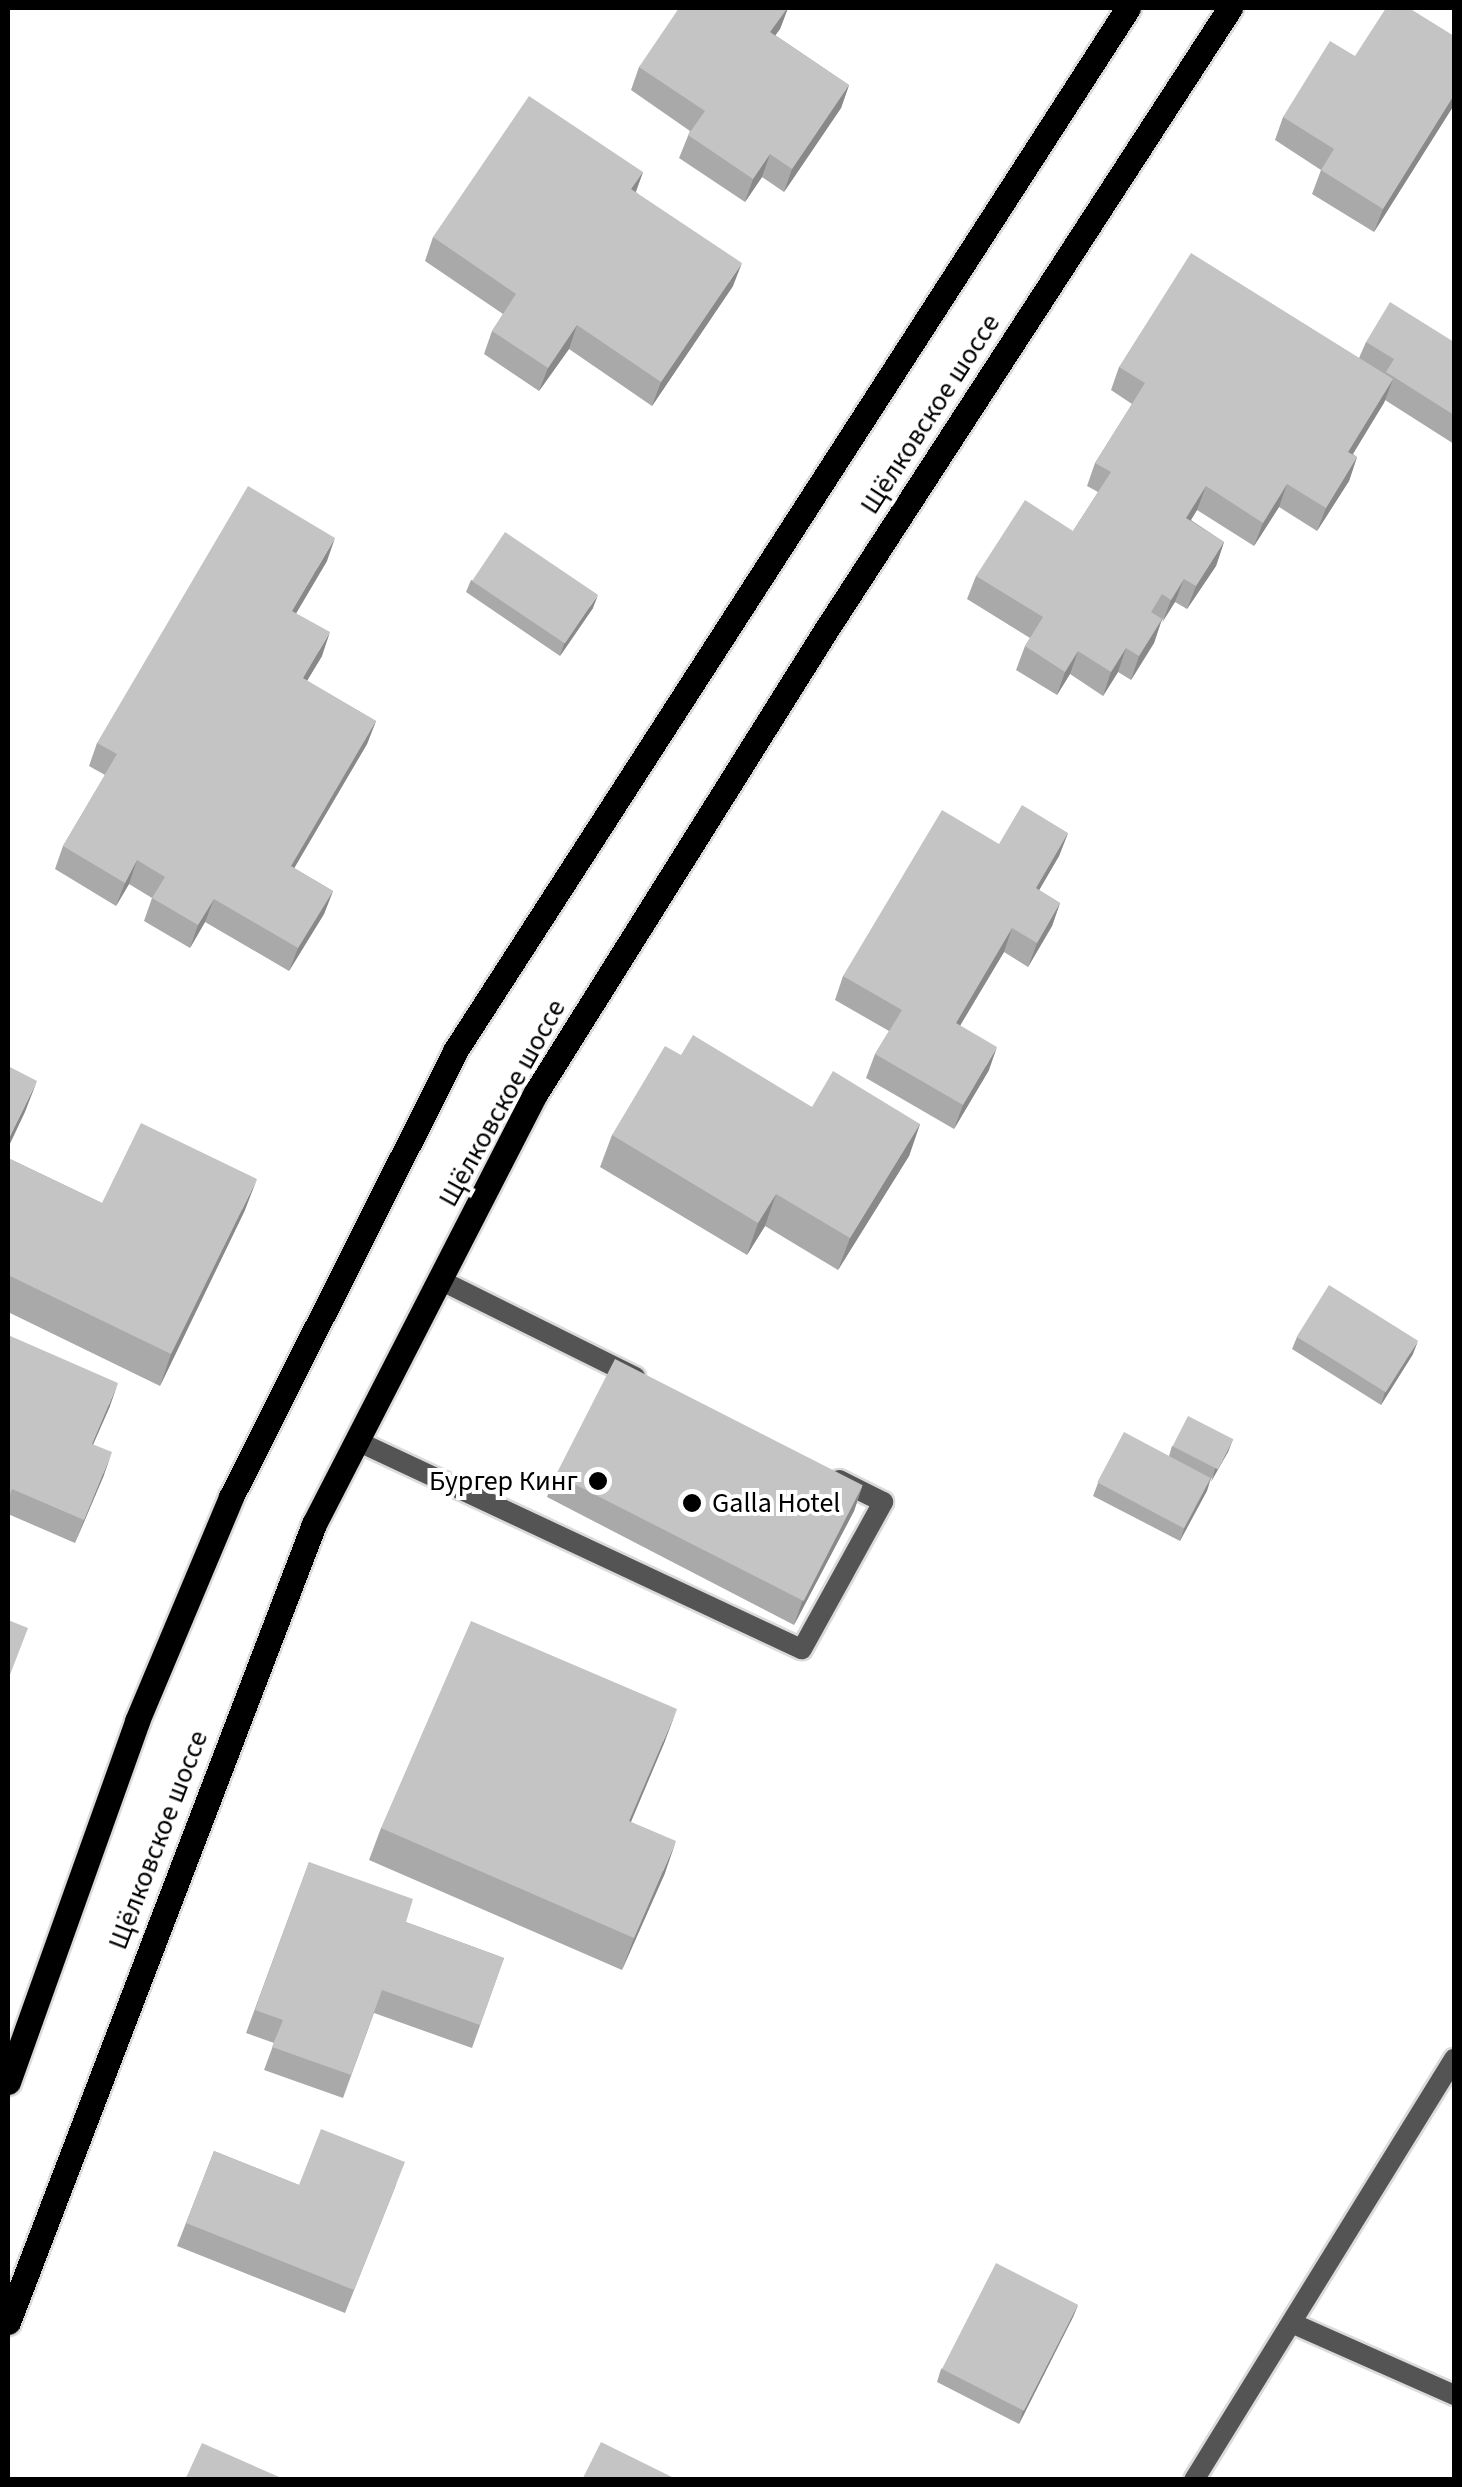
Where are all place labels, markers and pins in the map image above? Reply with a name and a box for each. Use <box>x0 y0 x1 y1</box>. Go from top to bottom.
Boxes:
place label: Бургер Кинг <box>429 1464 578 1498</box>
marker: Бургер Кинг <box>587 1470 609 1492</box>
place label: Galla Hotel <box>712 1486 840 1520</box>
marker: Galla Hotel <box>681 1492 703 1514</box>

